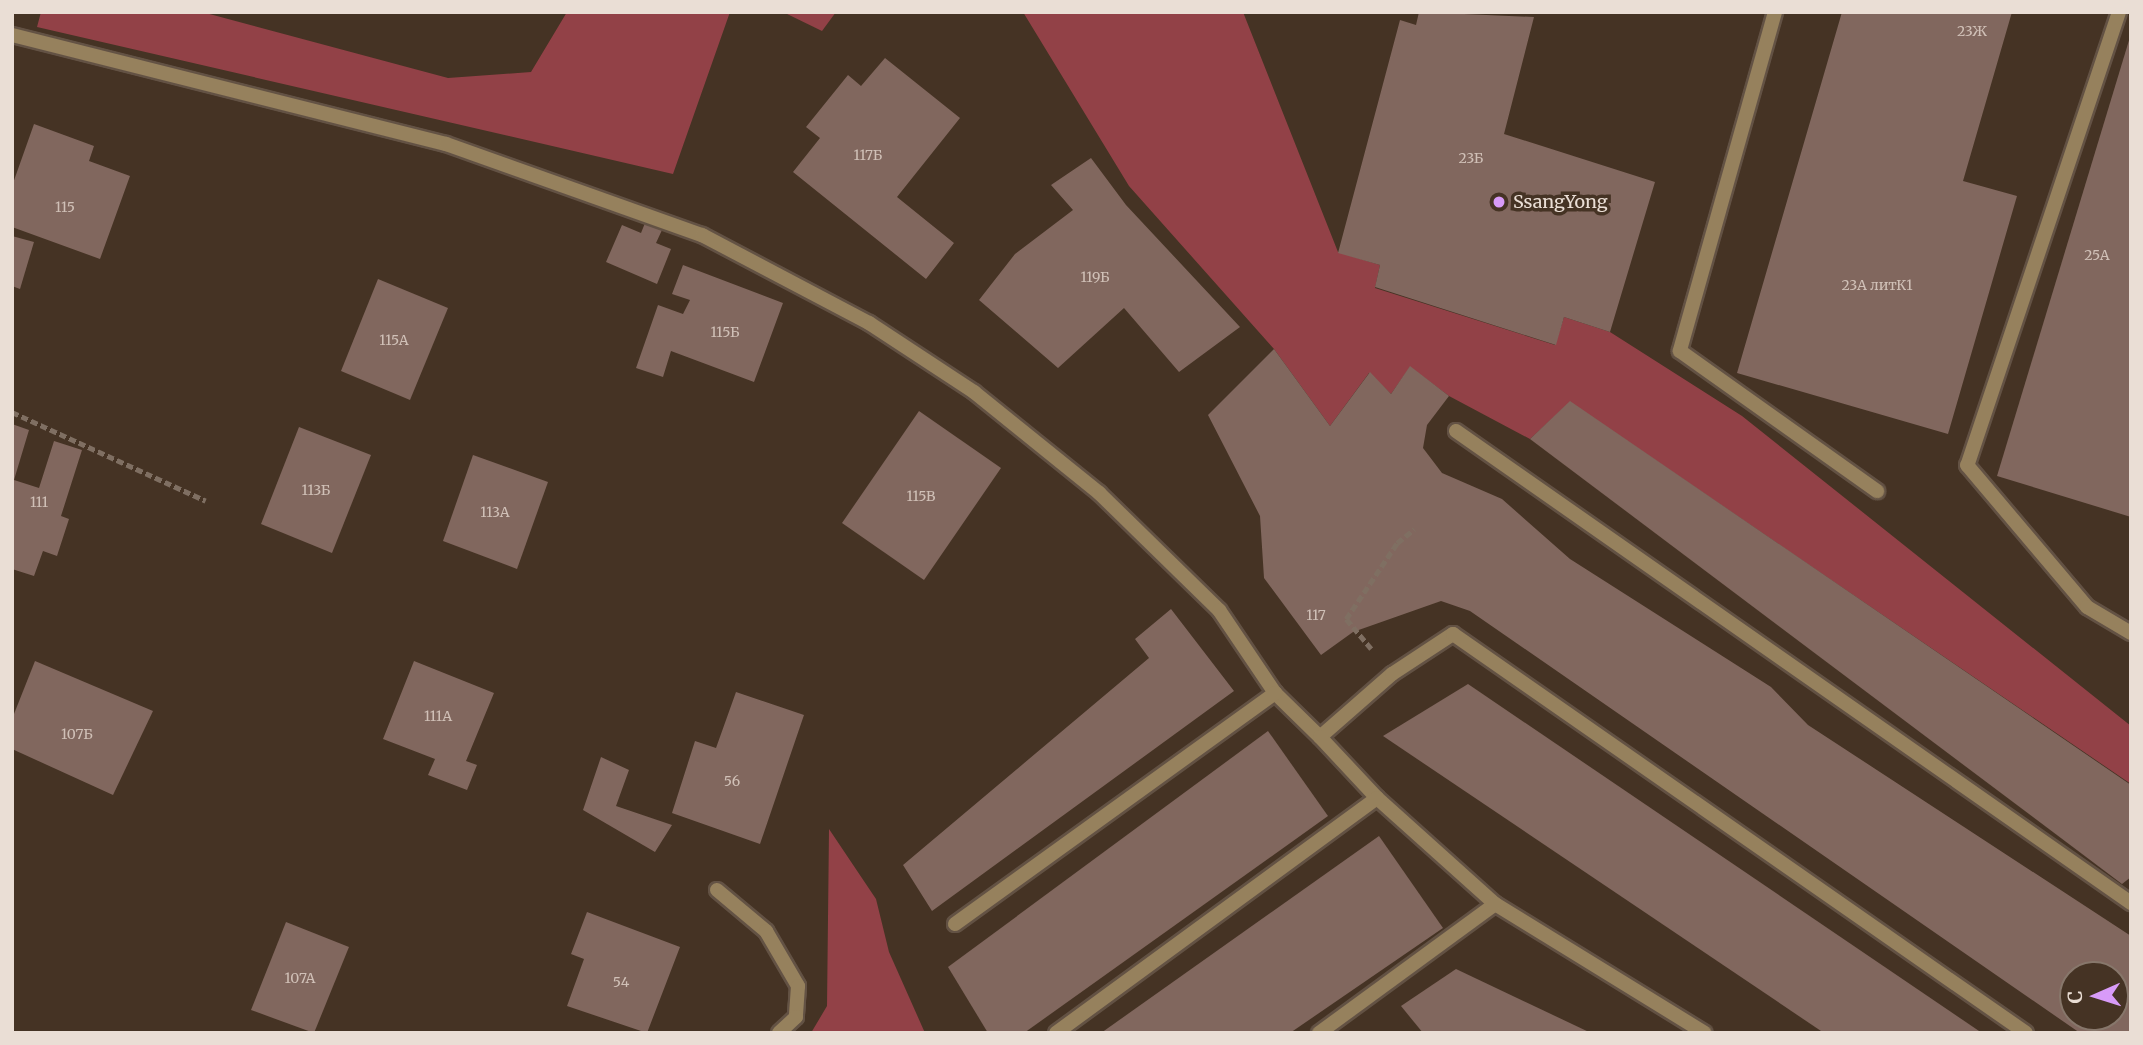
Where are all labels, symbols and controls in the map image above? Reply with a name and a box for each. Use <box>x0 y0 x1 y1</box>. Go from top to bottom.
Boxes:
house number: 23Ж <box>1957 23 1987 39</box>
house number: 117Б <box>854 147 882 163</box>
house number: 23Б <box>1459 150 1483 166</box>
place label: SsangYong <box>1513 191 1608 213</box>
marker: SsangYong <box>1491 194 1507 210</box>
house number: 115 <box>55 199 75 215</box>
house number: 25А <box>2084 247 2110 263</box>
house number: 119Б <box>1080 269 1110 285</box>
house number: 23А литК1 <box>1841 277 1913 293</box>
house number: 115Б <box>710 324 740 340</box>
house number: 115А <box>379 332 409 348</box>
house number: 113Б <box>302 482 330 498</box>
house number: 115В <box>907 488 935 504</box>
house number: 111 <box>30 494 48 510</box>
house number: 113А <box>480 504 510 520</box>
house number: 117 <box>1306 607 1326 623</box>
house number: 111А <box>424 708 452 724</box>
house number: 107Б <box>61 726 93 742</box>
house number: 56 <box>724 773 740 789</box>
north arrow <box>2059 961 2129 1031</box>
house number: 107А <box>285 970 315 986</box>
house number: 54 <box>613 974 629 990</box>
text: С <box>2063 990 2087 1004</box>

